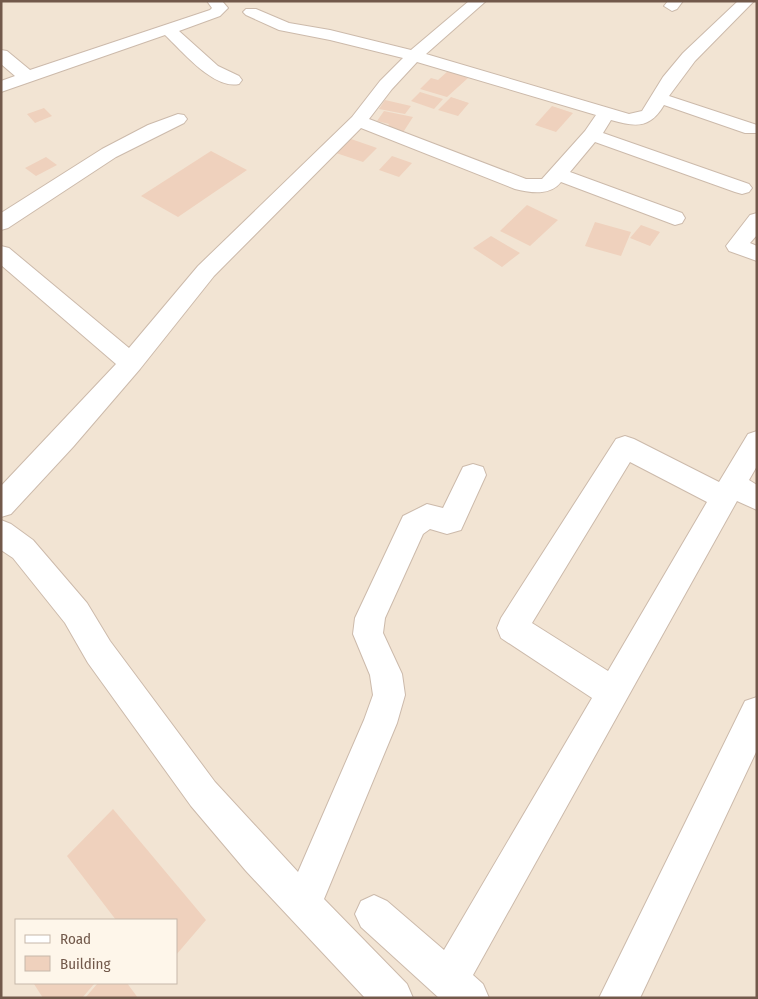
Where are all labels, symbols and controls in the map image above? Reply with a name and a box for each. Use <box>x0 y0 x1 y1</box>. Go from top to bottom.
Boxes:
legend <box>15 919 178 984</box>
text: Road <box>60 930 91 948</box>
text: Building <box>60 955 111 973</box>

